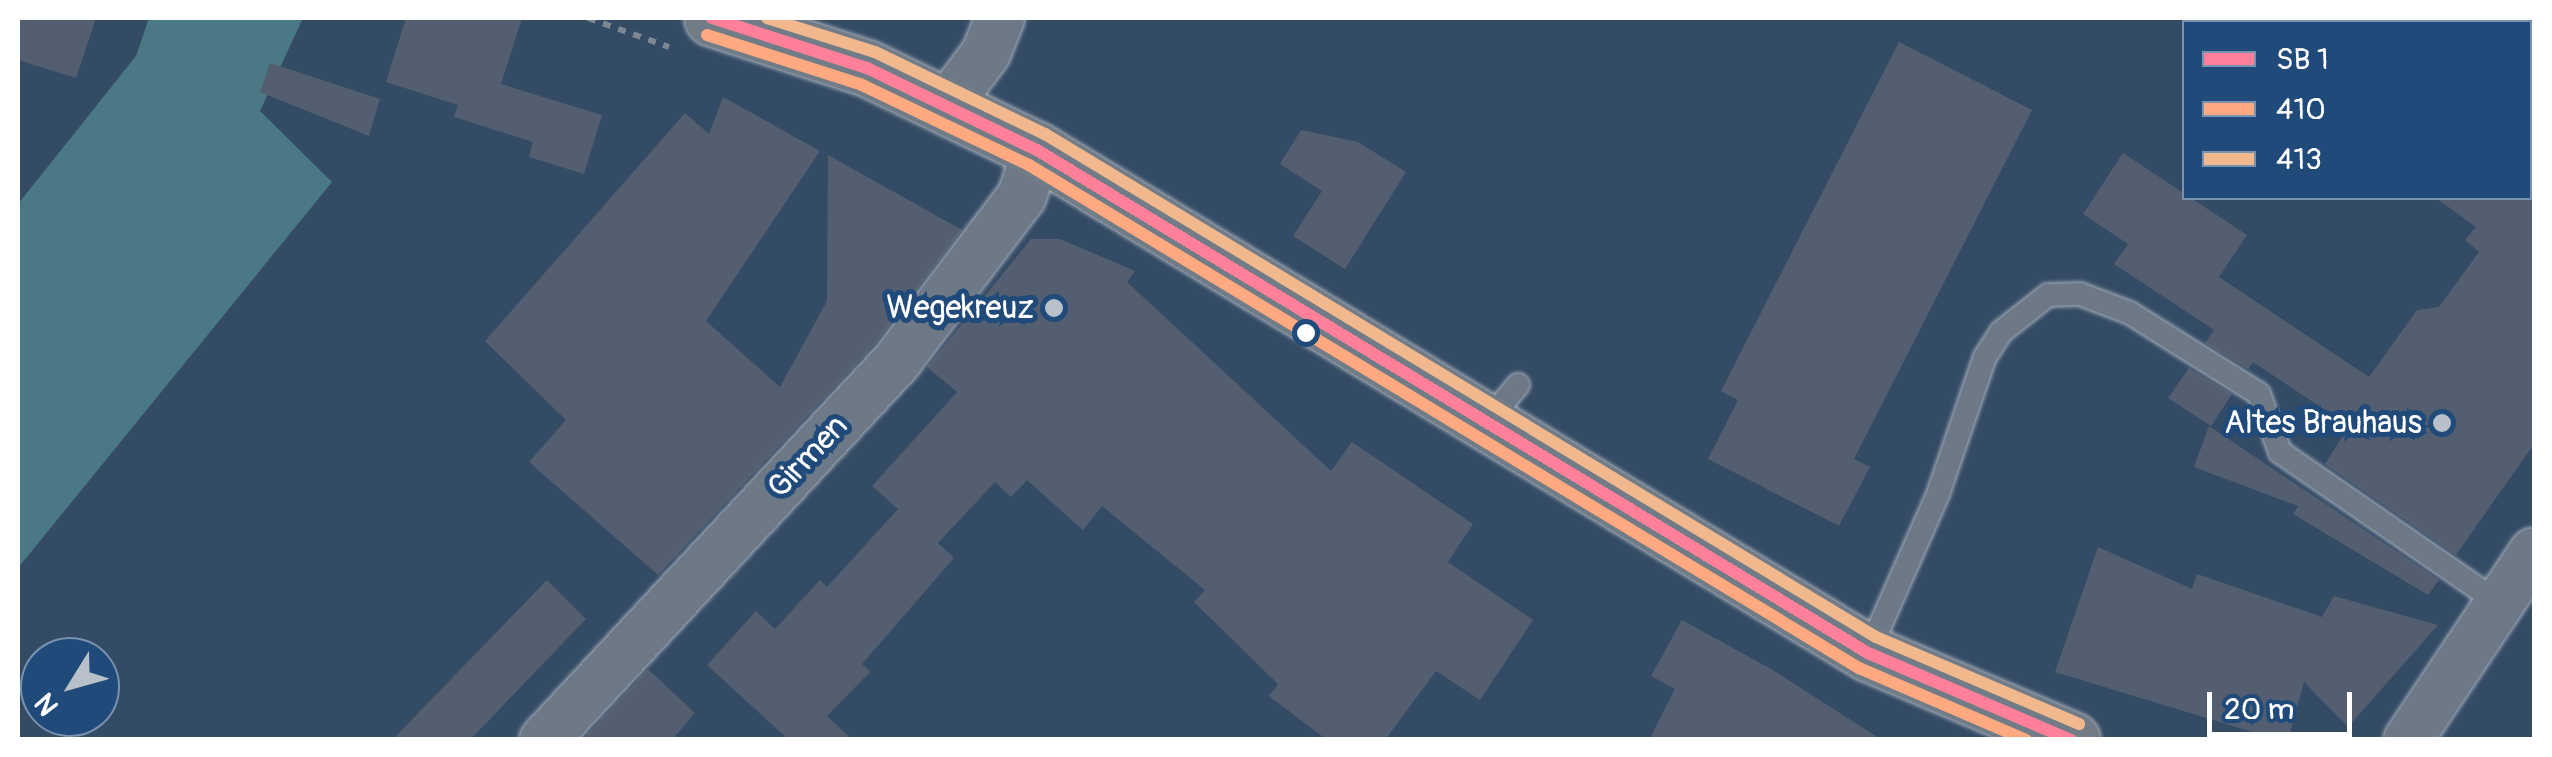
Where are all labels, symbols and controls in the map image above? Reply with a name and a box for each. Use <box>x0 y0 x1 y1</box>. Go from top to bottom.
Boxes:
legend <box>2182 20 2532 200</box>
text: SB 1 <box>2276 41 2329 78</box>
text: 410 <box>2276 91 2326 128</box>
text: 413 <box>2276 141 2322 178</box>
place label: Wegekreuz <box>886 289 1034 327</box>
marker: Wegekreuz <box>1043 297 1065 319</box>
unlabelled marker <box>1296 323 1316 343</box>
place label: Altes Brauhaus <box>2224 404 2422 442</box>
street label: Girmen <box>760 407 856 507</box>
marker: Altes Brauhaus <box>2431 412 2453 434</box>
north arrow <box>20 637 120 737</box>
scale bar <box>2212 672 2357 734</box>
text: N <box>28 686 67 722</box>
text: 20 m <box>2224 691 2294 728</box>

